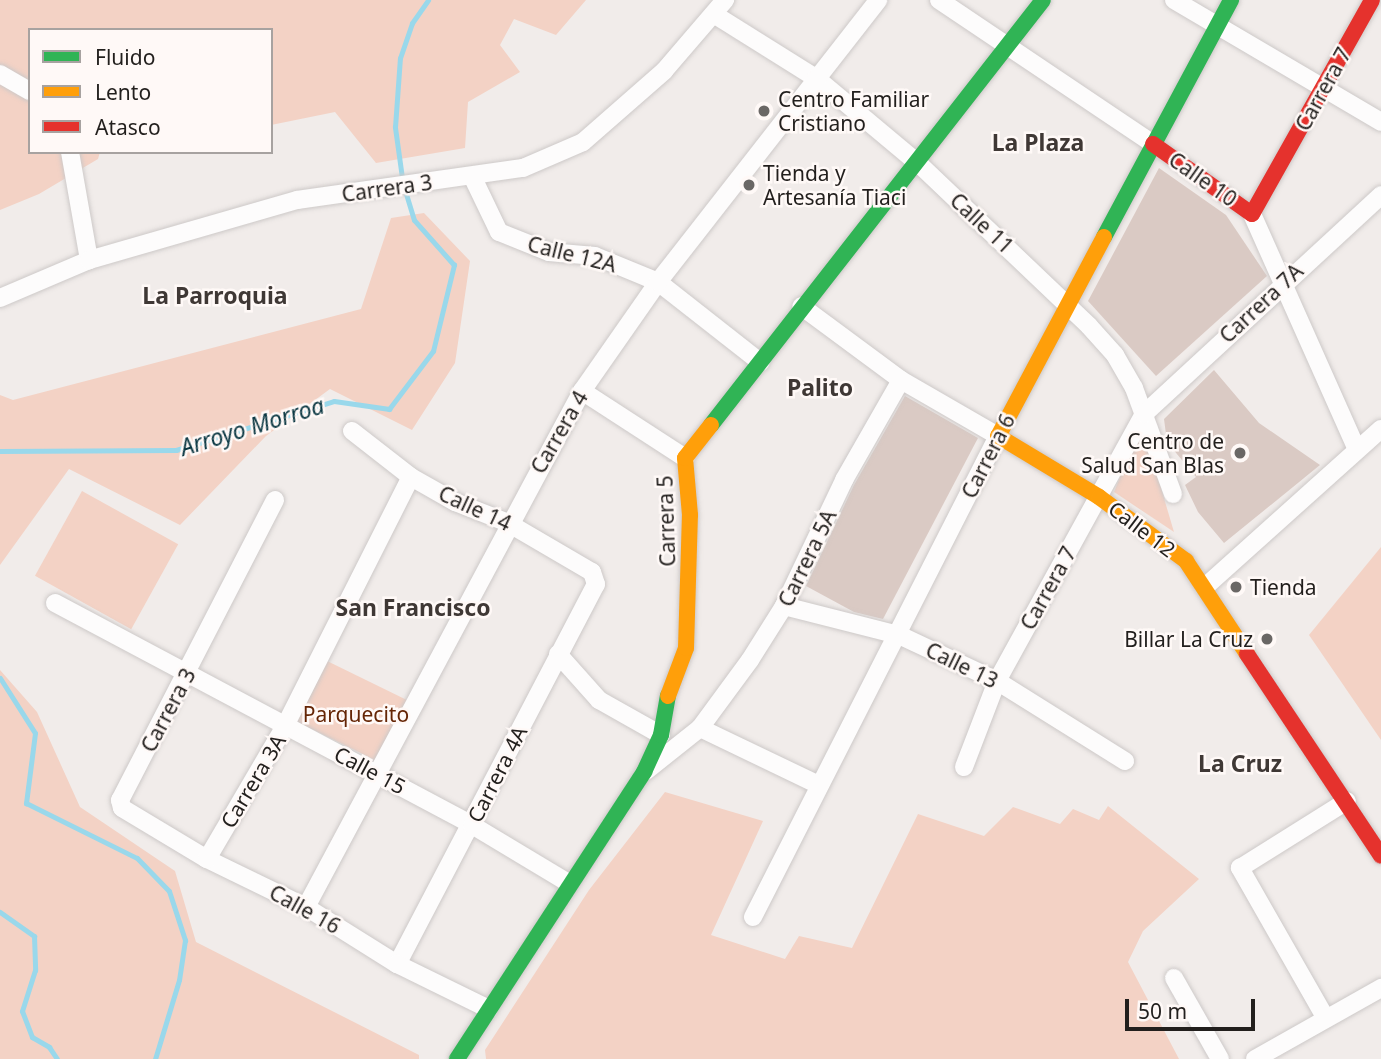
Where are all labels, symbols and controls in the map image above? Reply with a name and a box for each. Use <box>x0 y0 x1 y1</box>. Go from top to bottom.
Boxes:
legend <box>28 28 273 154</box>
text: Fluido <box>95 43 155 71</box>
street label: Carrera 7 <box>1290 43 1356 135</box>
text: Lento <box>95 78 151 106</box>
place label: Centro Familiar Cristiano <box>778 86 929 136</box>
marker: Centro Familiar Cristiano <box>756 103 772 119</box>
text: Atasco <box>95 113 161 141</box>
district label: La Plaza <box>992 128 1084 156</box>
street label: Calle 10 <box>1164 147 1242 211</box>
place label: Tienda y Artesanía Tiaci <box>763 160 906 210</box>
street label: Carrera 3 <box>340 169 434 207</box>
marker: Tienda y Artesanía Tiaci <box>741 177 757 193</box>
street label: Calle 11 <box>945 187 1019 259</box>
street label: Calle 12A <box>525 231 619 277</box>
street label: Carrera 7A <box>1214 258 1308 348</box>
district label: La Parroquia <box>142 281 288 309</box>
district label: Palito <box>787 373 853 401</box>
street label: Carrera 4 <box>525 386 593 478</box>
water label: Arroyo Morroa <box>177 391 327 461</box>
street label: Carrera 6 <box>956 410 1020 502</box>
place label: Centro de Salud San Blas <box>1081 428 1224 478</box>
marker: Centro de Salud San Blas <box>1230 443 1250 463</box>
street label: Carrera 5 <box>652 475 680 567</box>
street label: Calle 14 <box>435 480 515 536</box>
street label: Calle 12 <box>1104 496 1180 562</box>
street label: Carrera 5A <box>773 505 841 611</box>
street label: Carrera 7 <box>1015 542 1081 634</box>
place label: Tienda <box>1250 574 1317 600</box>
marker: Tienda <box>1228 579 1244 595</box>
district label: San Francisco <box>335 593 491 621</box>
place label: Billar La Cruz <box>1124 626 1253 652</box>
marker: Billar La Cruz <box>1259 631 1275 647</box>
street label: Calle 13 <box>922 637 1002 693</box>
street label: Carrera 3 <box>135 664 201 756</box>
park label: Parquecito <box>303 701 409 727</box>
street label: Carrera 4A <box>462 722 532 826</box>
street label: Carrera 3A <box>215 730 291 832</box>
street label: Calle 15 <box>330 741 410 799</box>
district label: La Cruz <box>1198 749 1282 777</box>
street label: Calle 16 <box>265 879 345 939</box>
scale bar <box>1129 986 1258 1030</box>
text: 50 m <box>1138 997 1187 1025</box>

